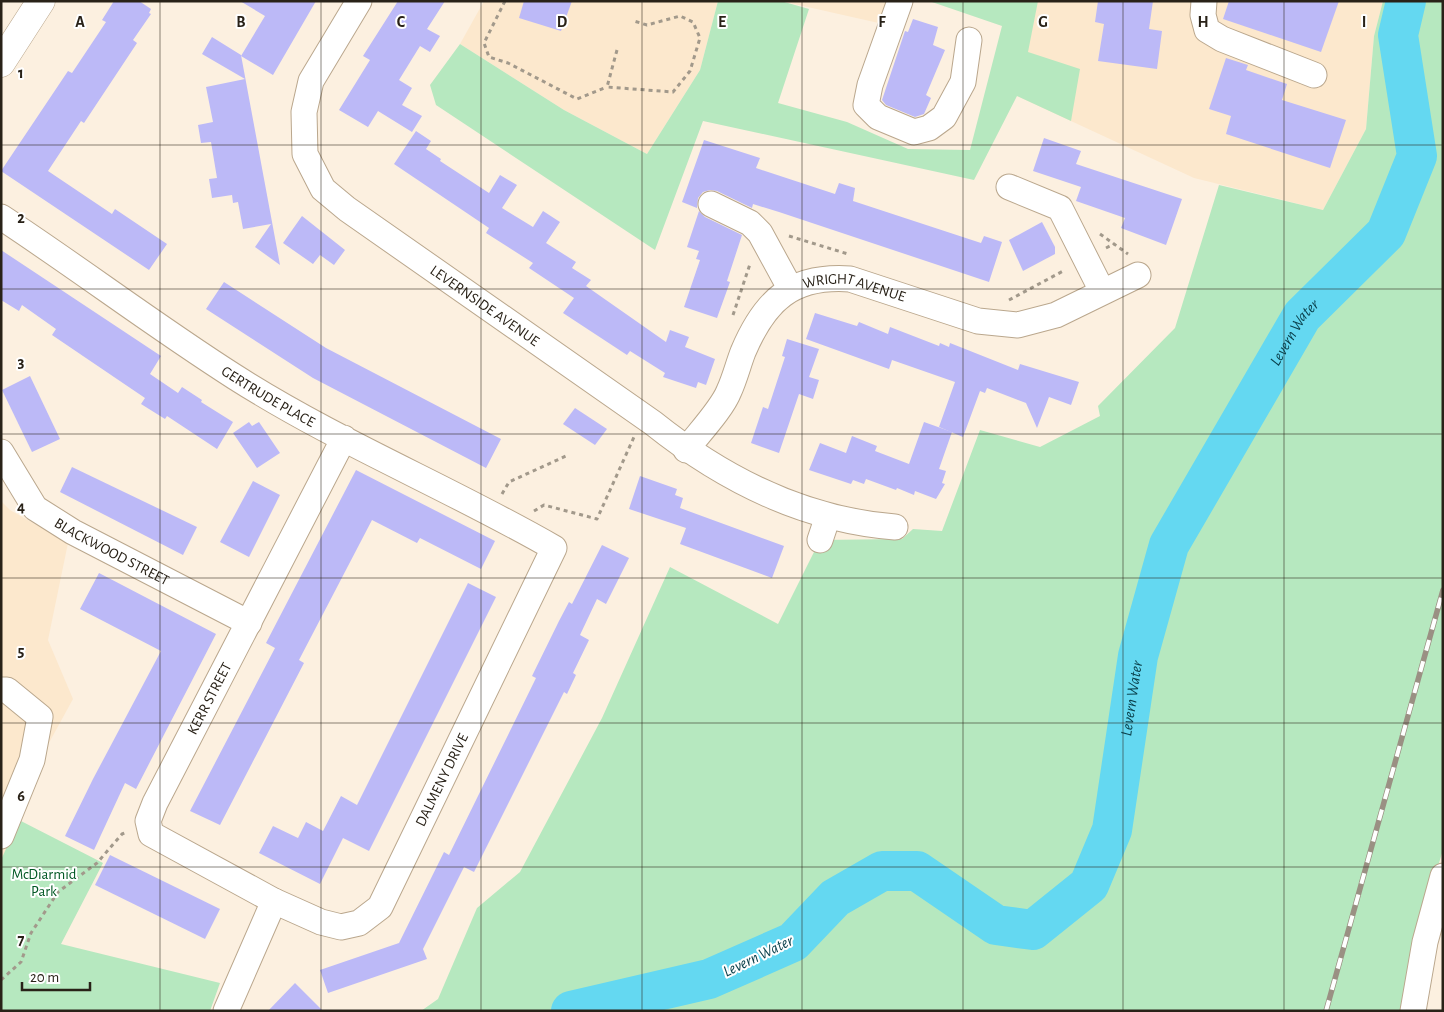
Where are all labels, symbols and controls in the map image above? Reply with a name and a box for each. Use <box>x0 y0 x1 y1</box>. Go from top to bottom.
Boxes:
text: A <box>75 14 85 30</box>
text: B <box>236 14 246 30</box>
text: C <box>397 14 406 30</box>
text: D <box>557 14 568 30</box>
text: E <box>718 14 726 30</box>
text: F <box>878 14 886 30</box>
text: G <box>1038 14 1048 30</box>
text: H <box>1197 14 1209 30</box>
text: I <box>1362 14 1366 30</box>
text: 1 <box>18 65 24 81</box>
text: 2 <box>17 210 25 226</box>
street label: LEVERNSIDE AVENUE <box>428 262 542 349</box>
street label: WRIGHT AVENUE <box>801 271 907 304</box>
water label: Levern Water <box>1267 296 1322 368</box>
text: 3 <box>18 354 25 370</box>
street label: GERTRUDE PLACE <box>219 363 318 430</box>
text: 4 <box>17 499 25 515</box>
street label: BLACKWOOD STREET <box>52 515 172 588</box>
text: 5 <box>18 643 25 659</box>
street label: KERR STREET <box>184 659 234 737</box>
water label: Levern Water <box>1118 659 1145 737</box>
street label: DALMENY DRIVE <box>413 731 471 829</box>
text: 6 <box>17 788 25 804</box>
park label: McDiarmid Park <box>11 867 77 899</box>
text: 7 <box>18 932 25 948</box>
water label: Levern Water <box>720 932 796 980</box>
scale bar <box>22 960 90 992</box>
text: 20 m <box>30 970 59 985</box>

